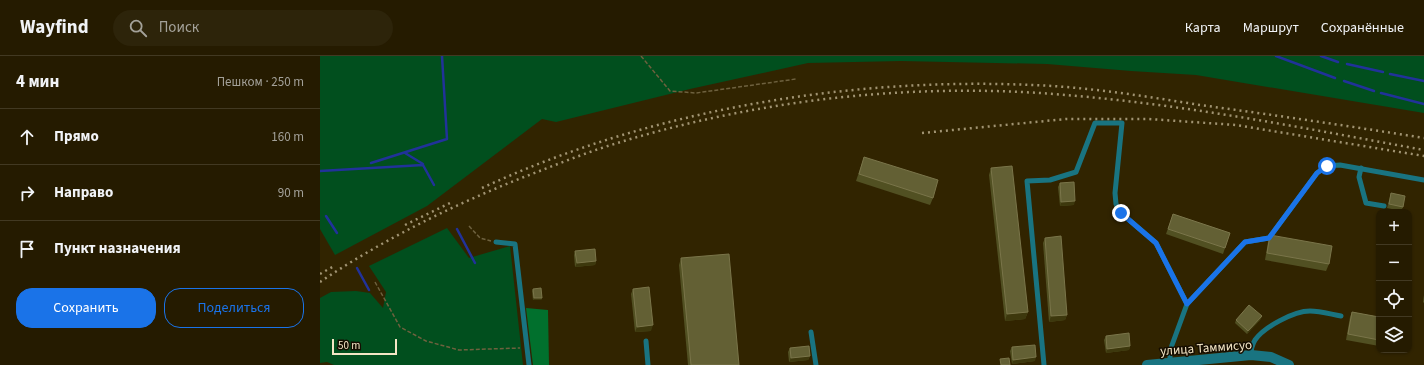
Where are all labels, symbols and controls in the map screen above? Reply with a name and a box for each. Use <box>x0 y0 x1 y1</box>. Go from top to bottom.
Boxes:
search box <box>113 10 393 46</box>
text: Wayfind <box>20 14 89 41</box>
icon: search <box>127 17 149 39</box>
text: Поиск <box>159 17 199 38</box>
text: Карта <box>1185 18 1221 38</box>
text: Маршрут <box>1243 18 1299 38</box>
text: Сохранённые <box>1321 18 1404 38</box>
text: 4 мин <box>16 70 59 94</box>
text: Пешком · 250 m <box>217 73 304 91</box>
icon: ahead <box>16 126 38 148</box>
text: Прямо <box>54 126 99 147</box>
text: 160 m <box>271 128 304 146</box>
route start <box>1318 157 1336 175</box>
icon: right <box>16 182 38 204</box>
text: Направо <box>54 182 113 203</box>
text: 90 m <box>278 184 304 202</box>
route end <box>1112 204 1130 222</box>
map controls <box>1376 209 1412 353</box>
button: + <box>1376 209 1412 245</box>
icon: arrive <box>16 238 38 260</box>
text: Пункт назначения <box>54 238 181 259</box>
button: − <box>1376 245 1412 281</box>
button: locate <box>1376 281 1412 317</box>
button: Сохранить <box>16 288 156 328</box>
button: Поделиться <box>164 288 304 328</box>
button: layers <box>1376 317 1412 353</box>
street label: улица Таммисуо <box>1159 336 1253 360</box>
scale bar <box>332 337 397 356</box>
text: 50 m <box>338 338 360 353</box>

